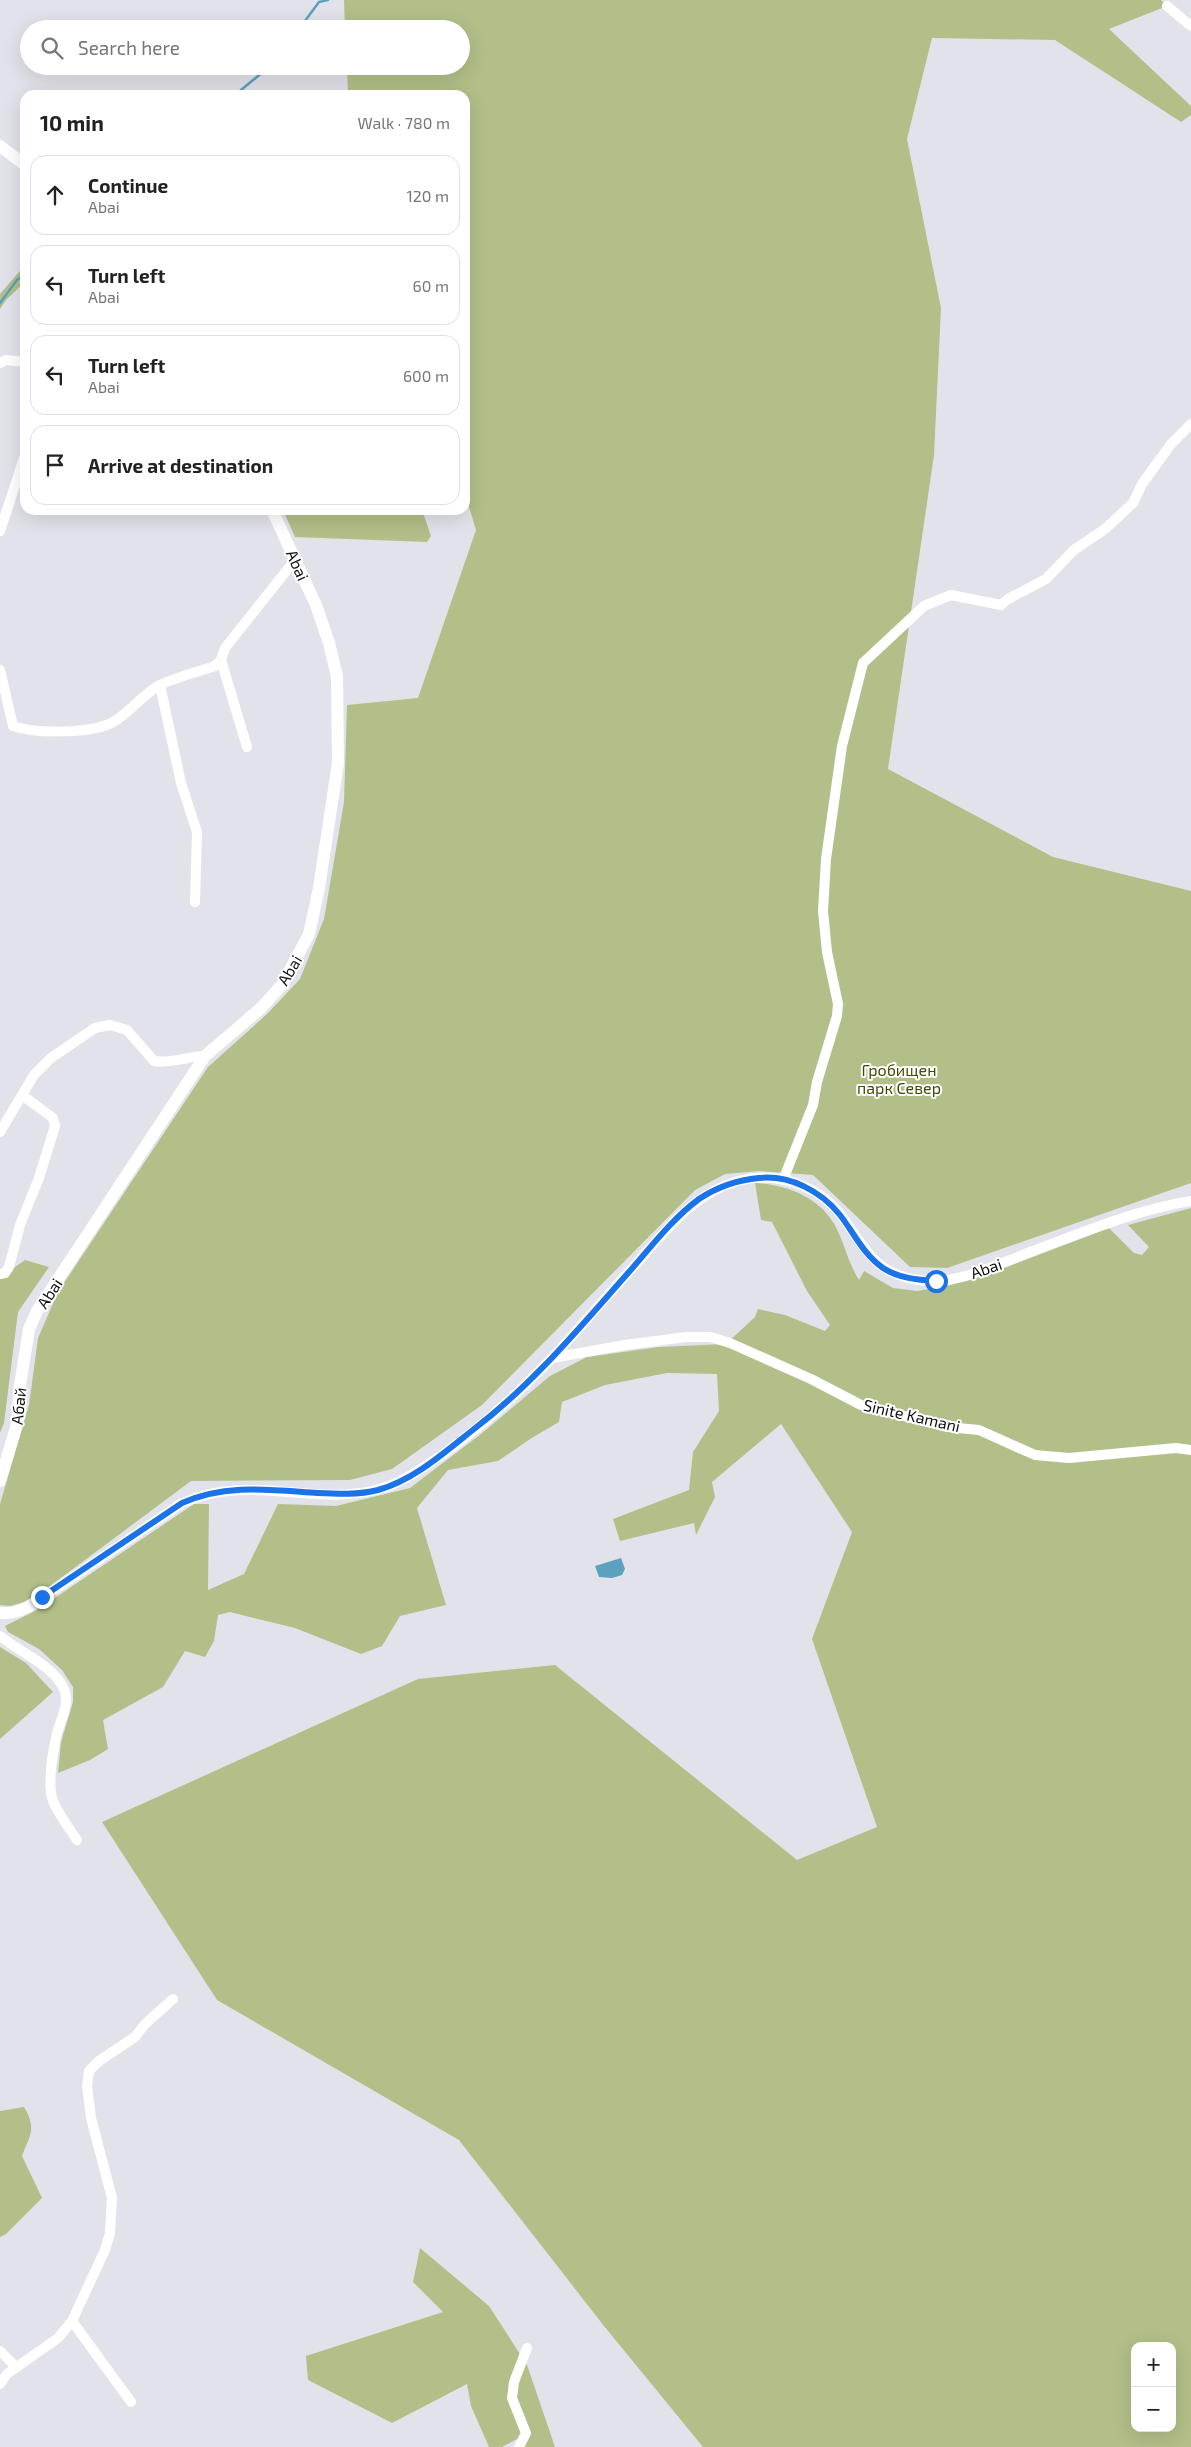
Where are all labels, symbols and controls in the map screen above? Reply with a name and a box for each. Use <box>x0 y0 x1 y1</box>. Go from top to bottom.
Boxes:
search box <box>20 20 470 75</box>
icon: search <box>38 34 66 62</box>
text: Search here <box>78 36 180 59</box>
text: 10 min <box>40 110 104 135</box>
text: Walk · 780 m <box>357 113 450 132</box>
text: Continue <box>88 174 168 197</box>
icon: ahead <box>41 181 69 209</box>
text: 120 m <box>406 186 449 205</box>
text: Abai <box>88 197 120 216</box>
text: Turn left <box>88 264 165 287</box>
icon: left <box>41 271 69 299</box>
text: 60 m <box>413 276 449 295</box>
text: Abai <box>88 287 120 306</box>
text: Turn left <box>88 354 165 377</box>
icon: left <box>41 361 69 389</box>
text: 600 m <box>403 366 449 385</box>
text: Abai <box>88 377 120 396</box>
icon: arrive <box>41 451 69 479</box>
text: Arrive at destination <box>88 454 273 477</box>
street label: Abai <box>283 547 313 583</box>
street label: Abai <box>273 951 305 989</box>
park label: Гробищен парк Север <box>857 1060 941 1097</box>
street label: Abai <box>968 1254 1004 1282</box>
route start <box>925 1270 948 1293</box>
street label: Abai <box>32 1274 66 1312</box>
street label: Абай <box>7 1386 29 1426</box>
street label: Sinite Kamani <box>862 1395 962 1435</box>
route end <box>31 1586 54 1609</box>
map controls <box>1131 2342 1176 2432</box>
button: + <box>1131 2342 1176 2387</box>
button: − <box>1131 2387 1176 2432</box>

